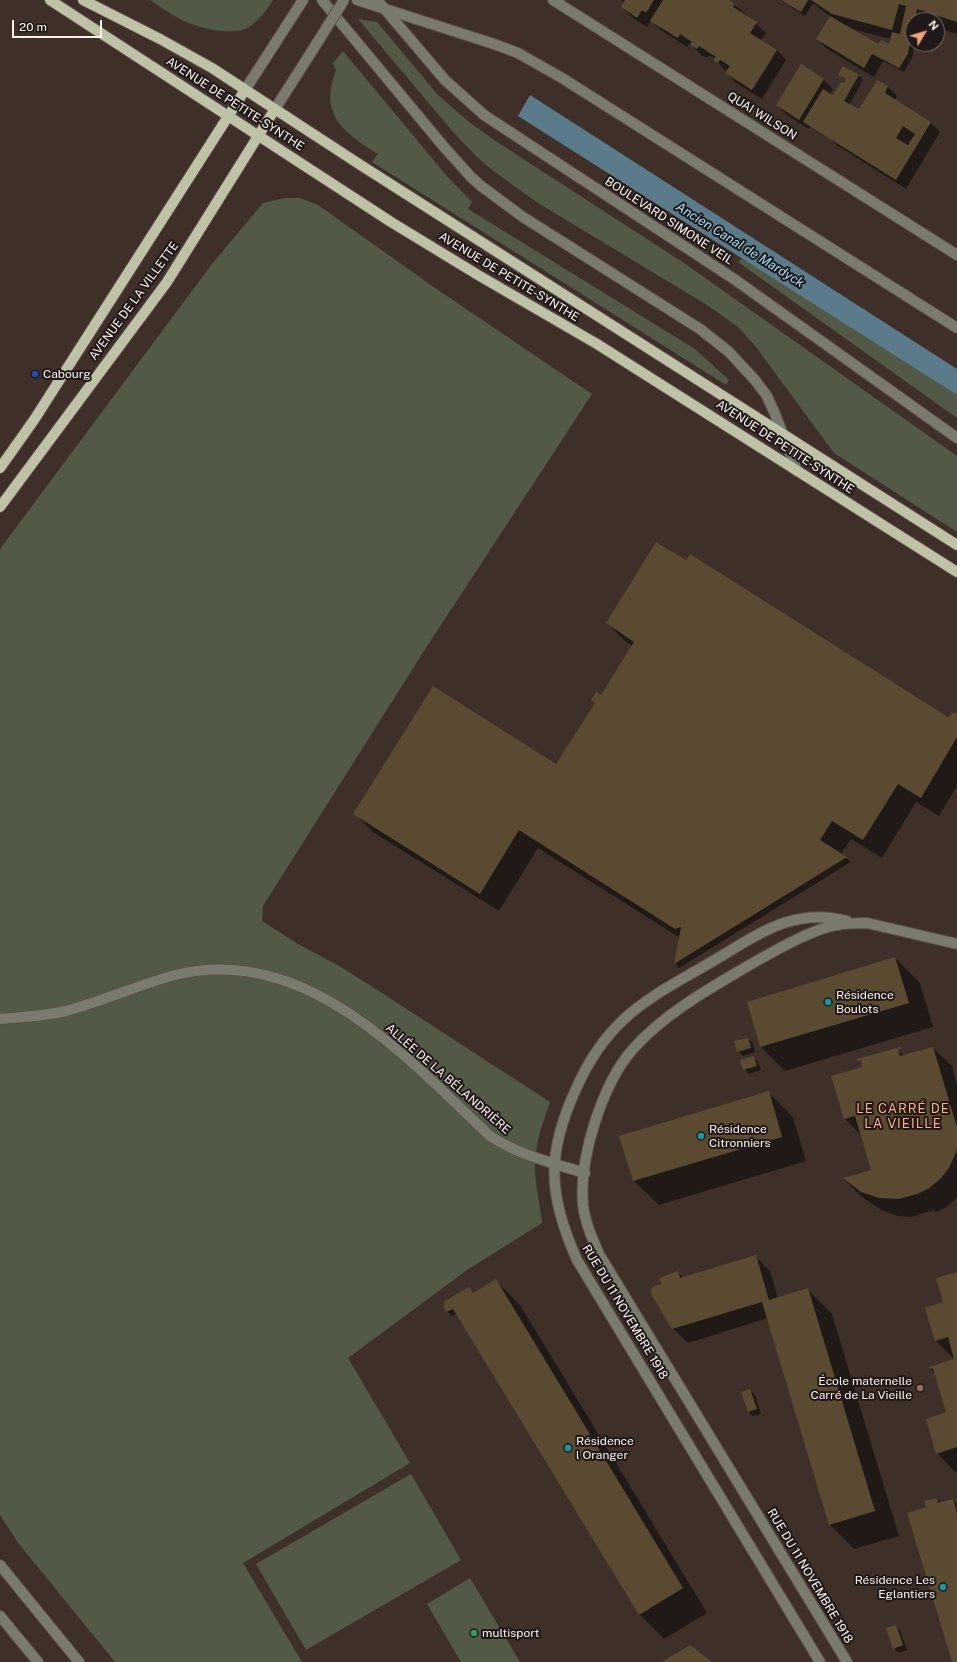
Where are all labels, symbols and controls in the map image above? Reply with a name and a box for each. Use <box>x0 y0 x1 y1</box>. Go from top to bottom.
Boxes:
scale bar <box>14 12 104 38</box>
north arrow <box>905 12 945 52</box>
text: N <box>926 18 941 32</box>
text: 20 m <box>19 20 47 34</box>
street label: AVENUE DE PETITE-SYNTHE <box>163 54 307 154</box>
street label: QUAI WILSON <box>725 89 799 143</box>
street label: BOULEVARD SIMONE VEIL <box>602 174 736 268</box>
water label: Ancien Canal de Mardyck <box>673 199 807 291</box>
street label: AVENUE DE PETITE-SYNTHE <box>436 229 582 325</box>
street label: AVENUE DE LA VILLETTE <box>86 239 182 363</box>
place label: Cabourg <box>43 367 91 381</box>
marker: Cabourg <box>30 369 40 379</box>
street label: AVENUE DE PETITE-SYNTHE <box>713 397 857 497</box>
place label: Résidence Boulots <box>836 988 894 1016</box>
marker: Résidence Boulots <box>823 997 833 1007</box>
street label: ALLÉE DE LA BÉLANDRIÈRE <box>383 1021 513 1137</box>
district label: LE CARRÉ DE LA VIEILLE <box>856 1101 950 1132</box>
place label: Résidence Citronniers <box>709 1122 771 1150</box>
marker: Résidence Citronniers <box>696 1131 706 1141</box>
street label: RUE DU 11 NOVEMBRE 1918 <box>579 1242 671 1382</box>
place label: École maternelle Carré de La Vieille <box>811 1374 912 1402</box>
marker: École maternelle Carré de La Vieille <box>915 1383 925 1393</box>
place label: Résidence l Oranger <box>576 1434 634 1462</box>
marker: Résidence l Oranger <box>563 1443 573 1453</box>
street label: RUE DU 11 NOVEMBRE 1918 <box>764 1506 856 1646</box>
place label: Résidence Les Eglantiers <box>855 1573 935 1601</box>
marker: Résidence Les Eglantiers <box>938 1582 948 1592</box>
place label: multisport <box>482 1626 539 1640</box>
marker: multisport <box>469 1628 479 1638</box>

